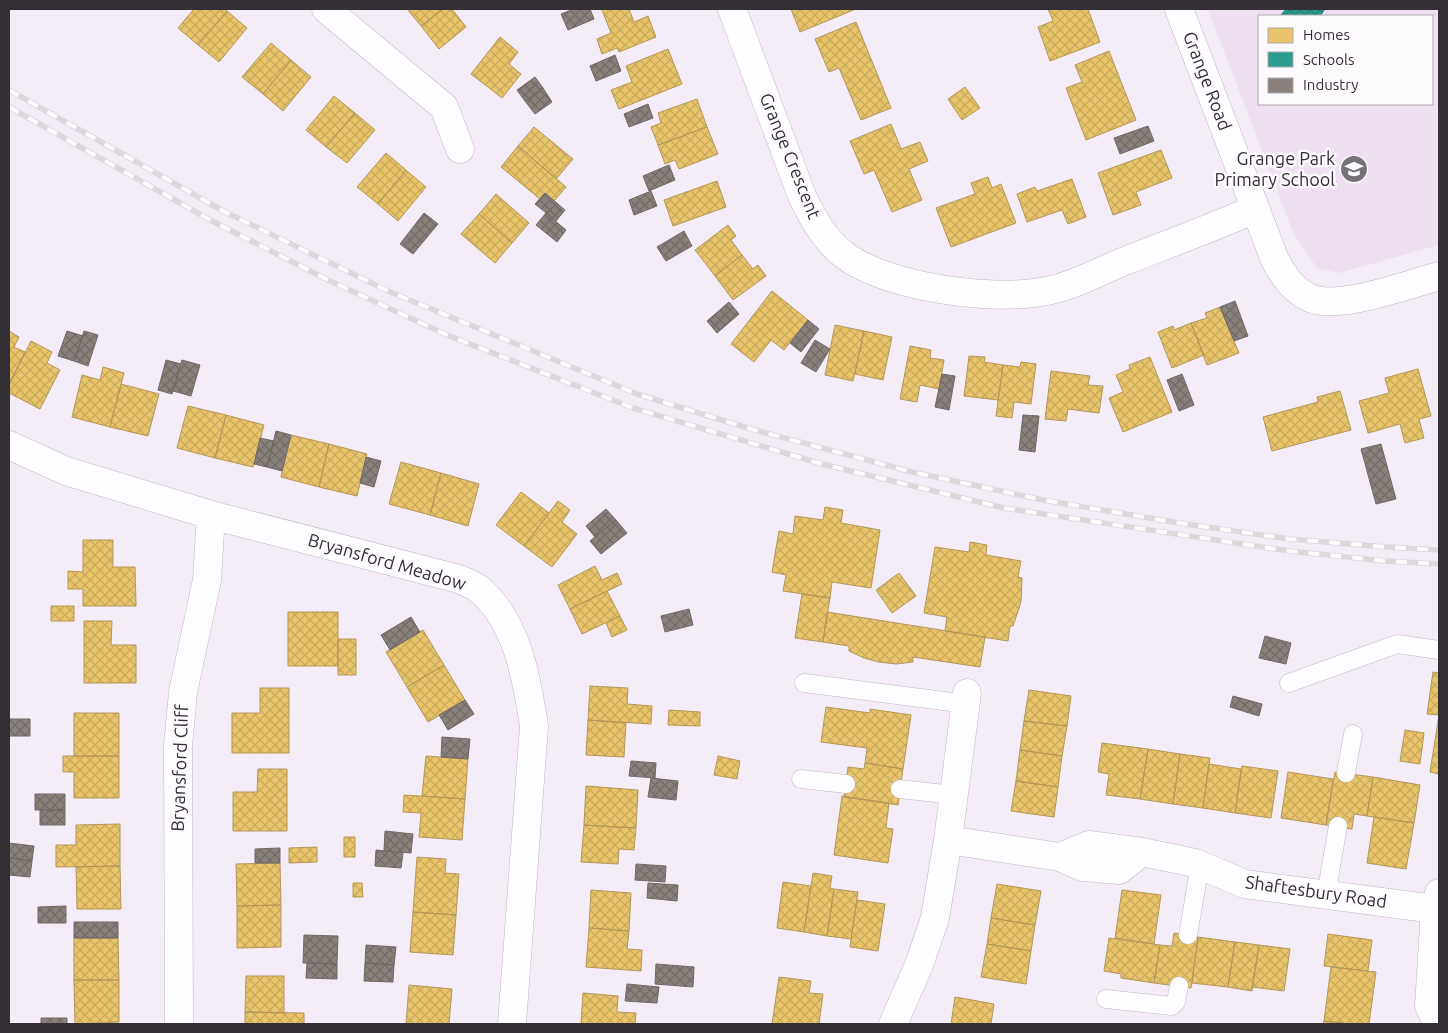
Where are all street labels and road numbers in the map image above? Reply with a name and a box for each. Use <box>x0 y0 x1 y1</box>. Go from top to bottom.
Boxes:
street label: Grange Road <box>1180 28 1236 133</box>
street label: Grange Crescent <box>757 90 825 221</box>
street label: Bryansford Meadow <box>306 529 469 593</box>
street label: Bryansford Cliff <box>167 704 191 832</box>
street label: Shaftesbury Road <box>1244 871 1388 911</box>

